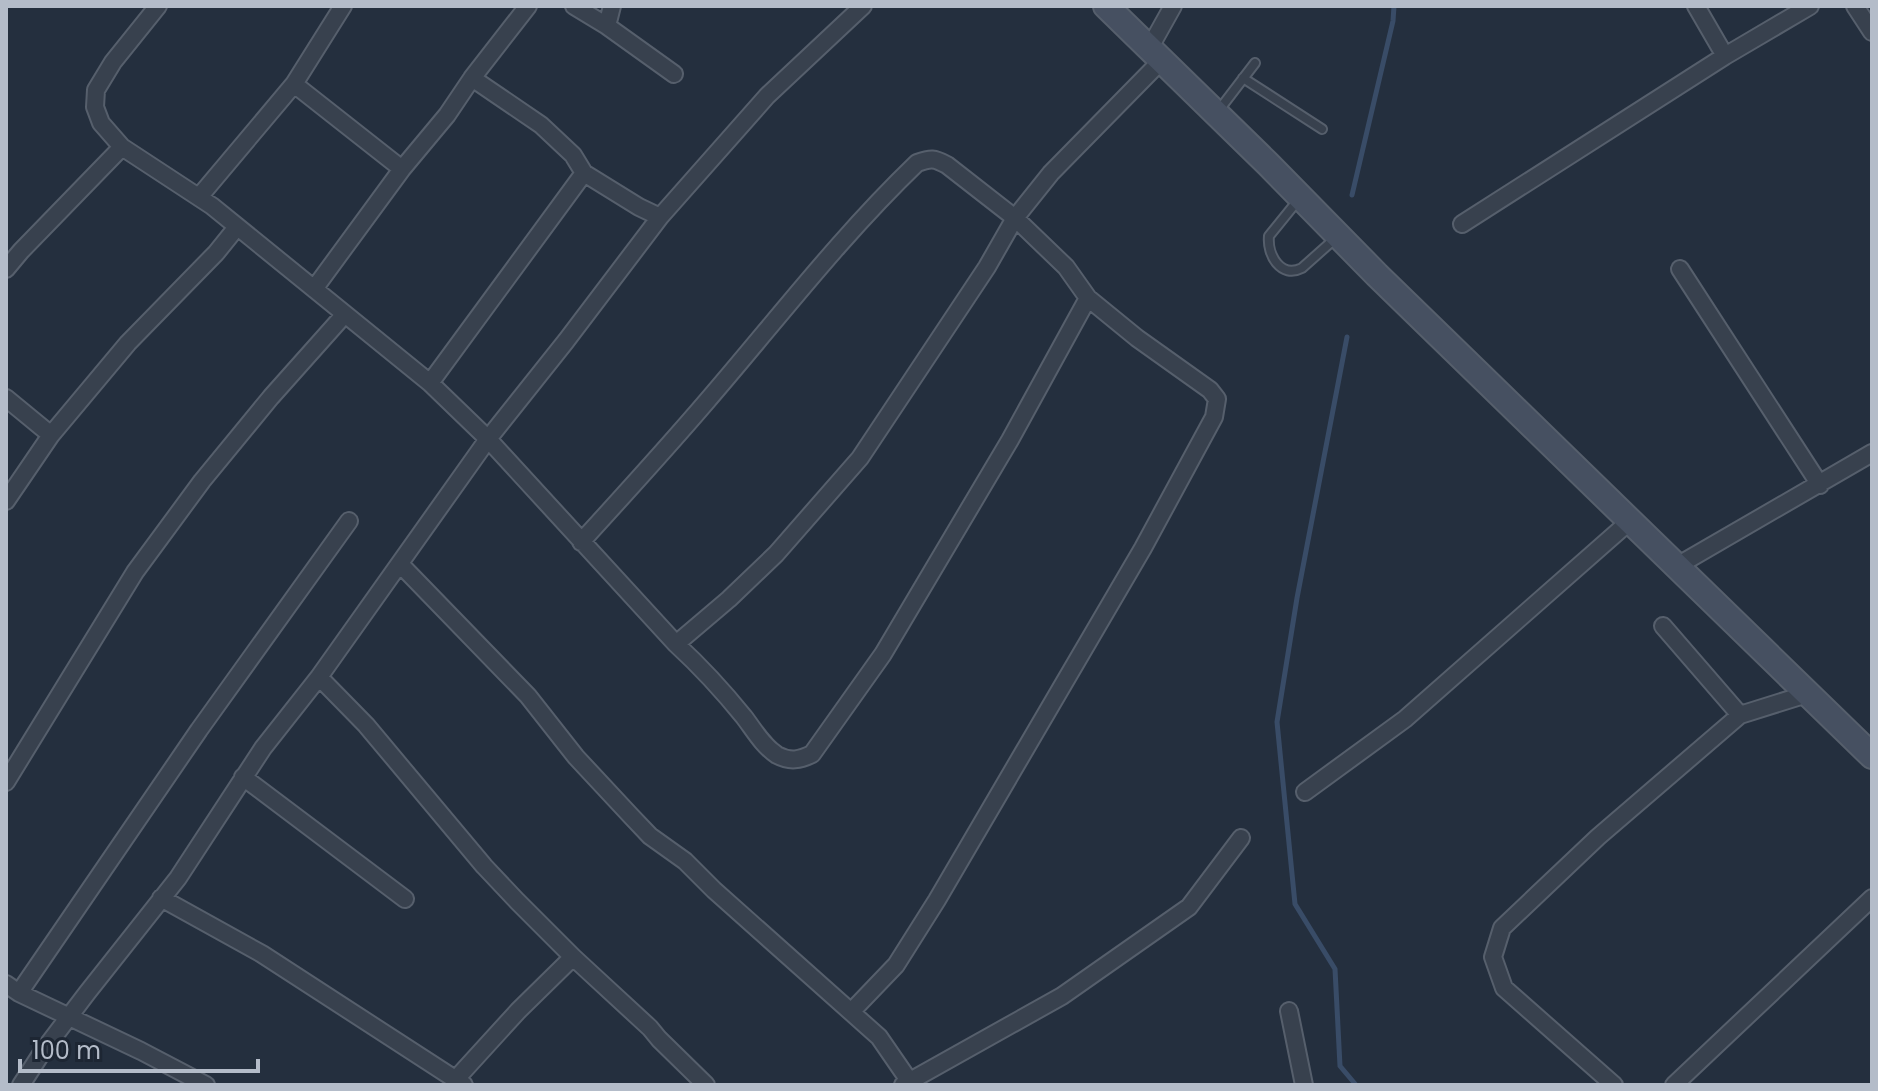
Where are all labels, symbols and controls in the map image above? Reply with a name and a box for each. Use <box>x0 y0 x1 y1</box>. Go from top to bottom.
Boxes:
scale bar <box>20 1023 258 1073</box>
text: 100 m <box>32 1034 101 1067</box>

